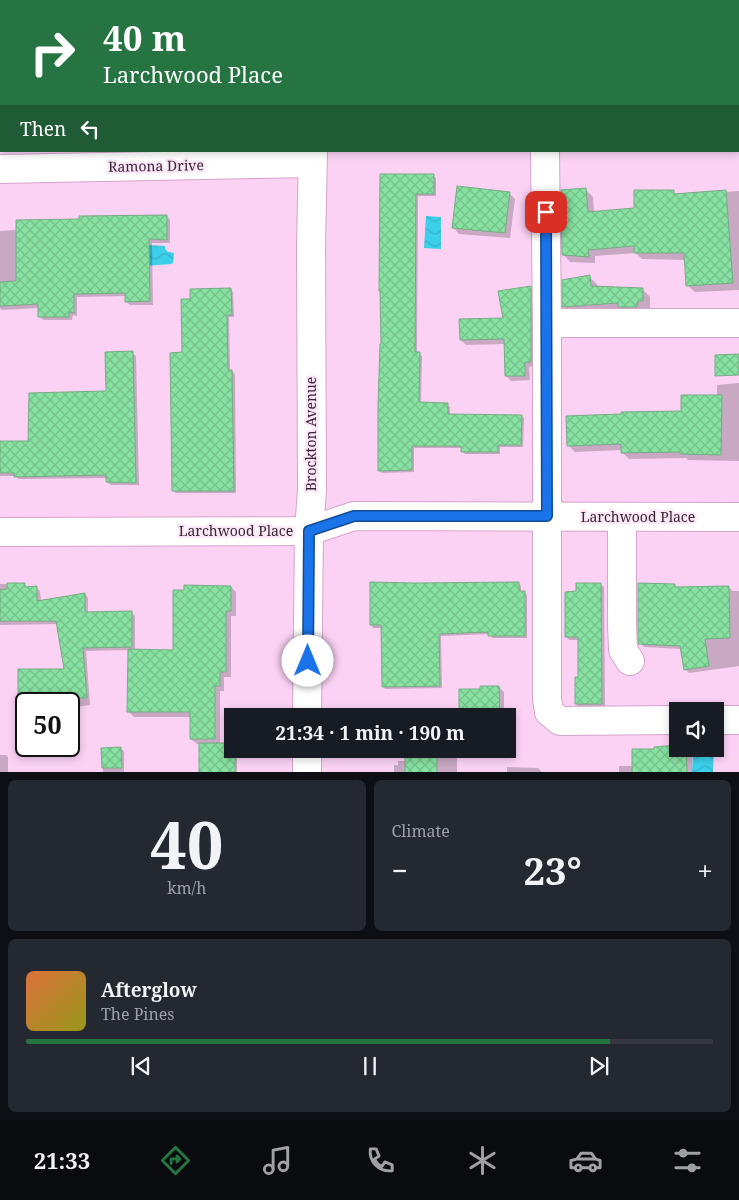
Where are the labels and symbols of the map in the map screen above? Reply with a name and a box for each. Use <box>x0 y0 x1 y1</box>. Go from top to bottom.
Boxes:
street label: Ramona Drive <box>108 155 204 176</box>
pin <box>525 191 567 233</box>
street label: Brockton Avenue <box>301 377 320 491</box>
street label: Larchwood Place <box>581 507 695 526</box>
street label: Larchwood Place <box>179 521 293 540</box>
position arrow <box>281 634 333 686</box>
speed limit sign: 50 <box>15 692 80 757</box>

